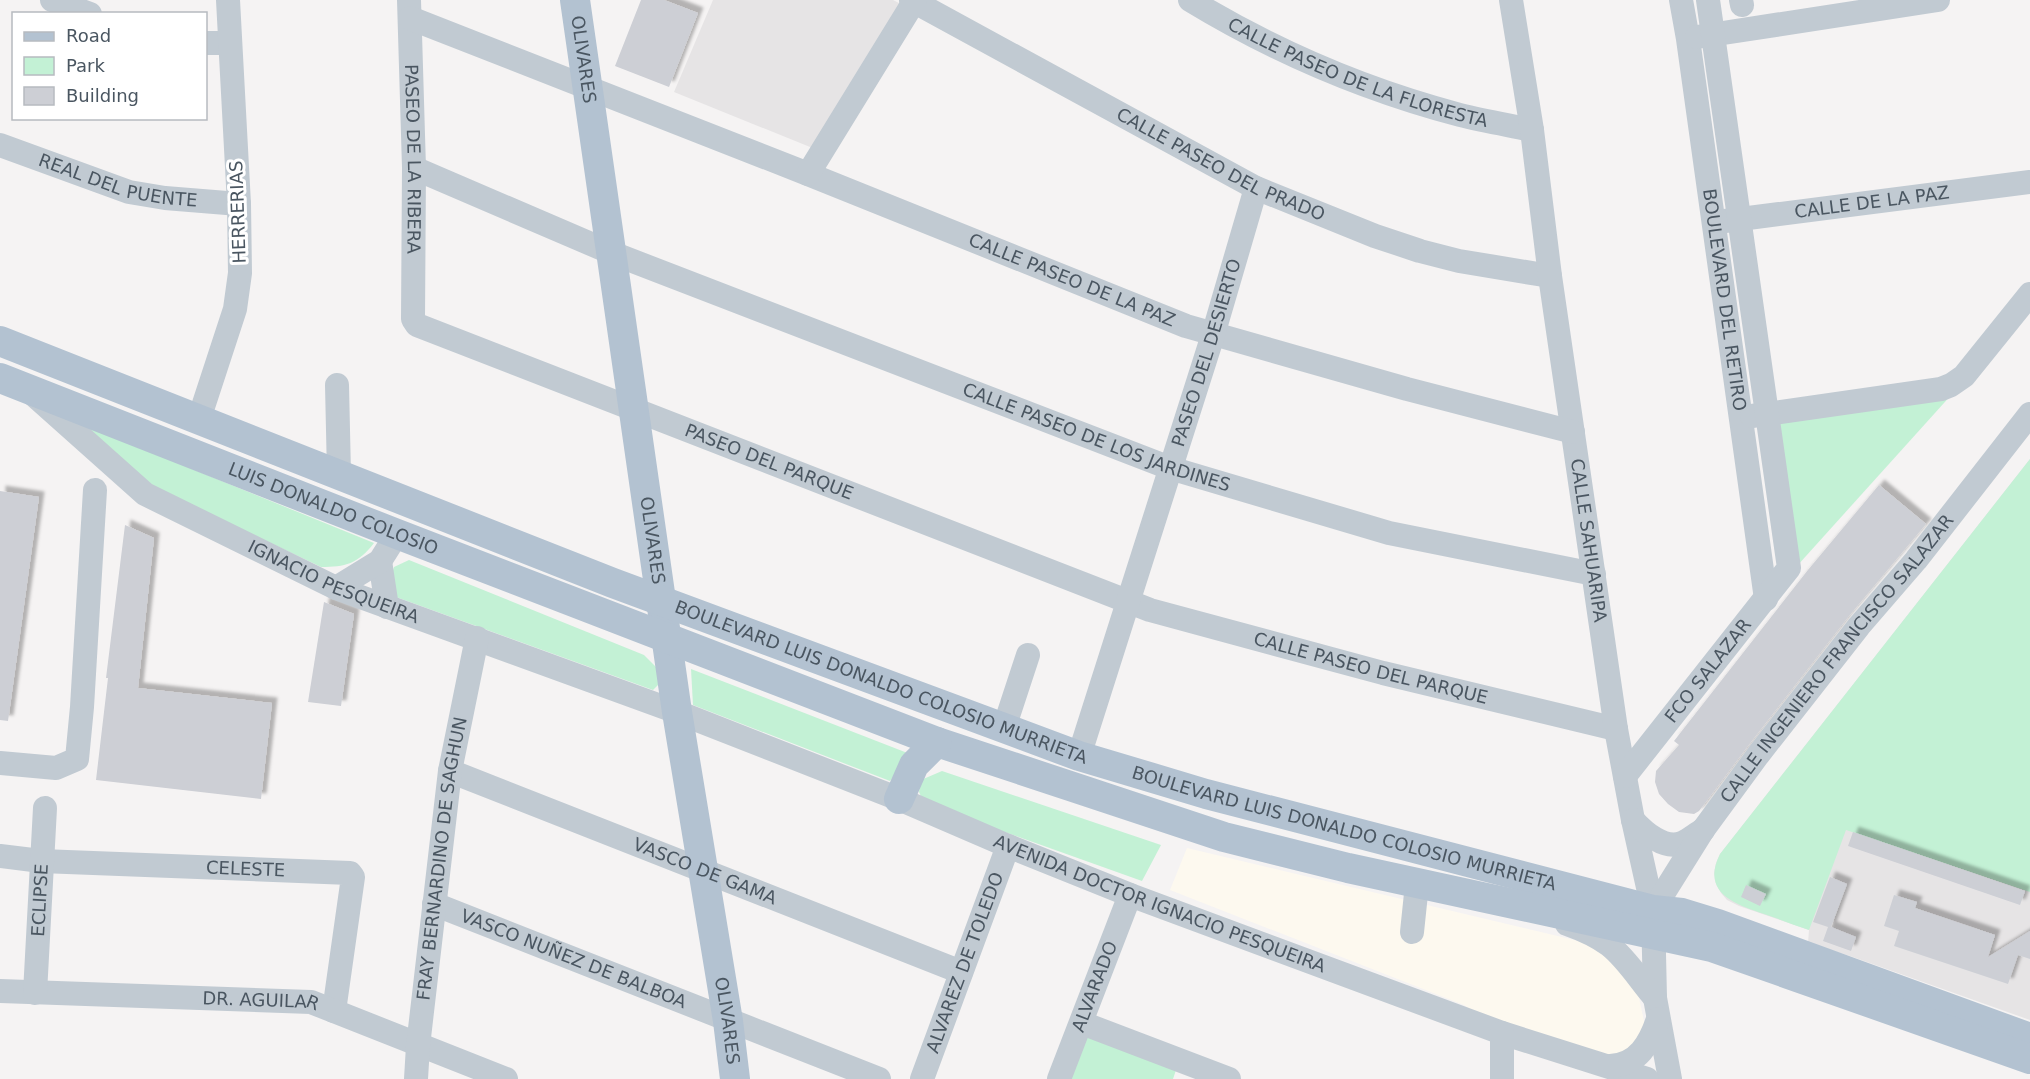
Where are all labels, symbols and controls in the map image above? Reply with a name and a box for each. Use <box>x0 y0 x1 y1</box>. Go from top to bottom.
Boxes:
legend <box>12 12 207 120</box>
street label: CALLE PASEO DE LA FLORESTA <box>1224 13 1491 131</box>
street label: OLIVARES <box>567 14 601 105</box>
text: Road <box>66 25 111 46</box>
text: Park <box>66 55 105 76</box>
street label: PASEO DE LA RIBERA <box>401 64 425 255</box>
text: Building <box>66 85 139 106</box>
street label: CALLE PASEO DEL PRADO <box>1113 103 1328 225</box>
street label: REAL DEL PUENTE <box>36 149 198 211</box>
street label: HERRERIAS <box>225 160 250 264</box>
street label: CALLE DE LA PAZ <box>1793 181 1950 222</box>
street label: BOULEVARD DEL RETIRO <box>1699 187 1751 412</box>
street label: CALLE PASEO DE LA PAZ <box>966 229 1178 331</box>
street label: PASEO DEL DESIERTO <box>1167 256 1245 449</box>
street label: CALLE PASEO DE LOS JARDINES <box>960 378 1233 495</box>
street label: PASEO DEL PARQUE <box>682 419 856 504</box>
street label: CALLE SAHUARIPA <box>1567 457 1611 624</box>
street label: LUIS DONALDO COLOSIO <box>225 458 441 559</box>
street label: OLIVARES <box>636 495 670 586</box>
street label: CALLE INGENIERO FRANCISCO SALAZAR <box>1716 510 1958 807</box>
street label: IGNACIO PESQUEIRA <box>245 535 423 628</box>
street label: BOULEVARD LUIS DONALDO COLOSIO MURRIETA <box>672 596 1090 768</box>
street label: FCO SALAZAR <box>1660 614 1755 727</box>
street label: CALLE PASEO DEL PARQUE <box>1251 627 1490 708</box>
street label: FRAY BERNARDINO DE SAGHUN <box>412 715 471 1001</box>
street label: BOULEVARD LUIS DONALDO COLOSIO MURRIETA <box>1130 761 1559 895</box>
street label: AVENIDA DOCTOR IGNACIO PESQUEIRA <box>991 830 1329 977</box>
street label: VASCO DE GAMA <box>630 833 781 909</box>
street label: CELESTE <box>206 856 286 880</box>
street label: ECLIPSE <box>27 863 52 937</box>
street label: ALVAREZ DE TOLEDO <box>921 869 1007 1056</box>
street label: VASCO NUÑEZ DE BALBOA <box>458 905 690 1013</box>
street label: ALVARADO <box>1067 938 1121 1035</box>
street label: OLIVARES <box>711 975 744 1066</box>
street label: DR. AGUILAR <box>202 987 323 1014</box>

